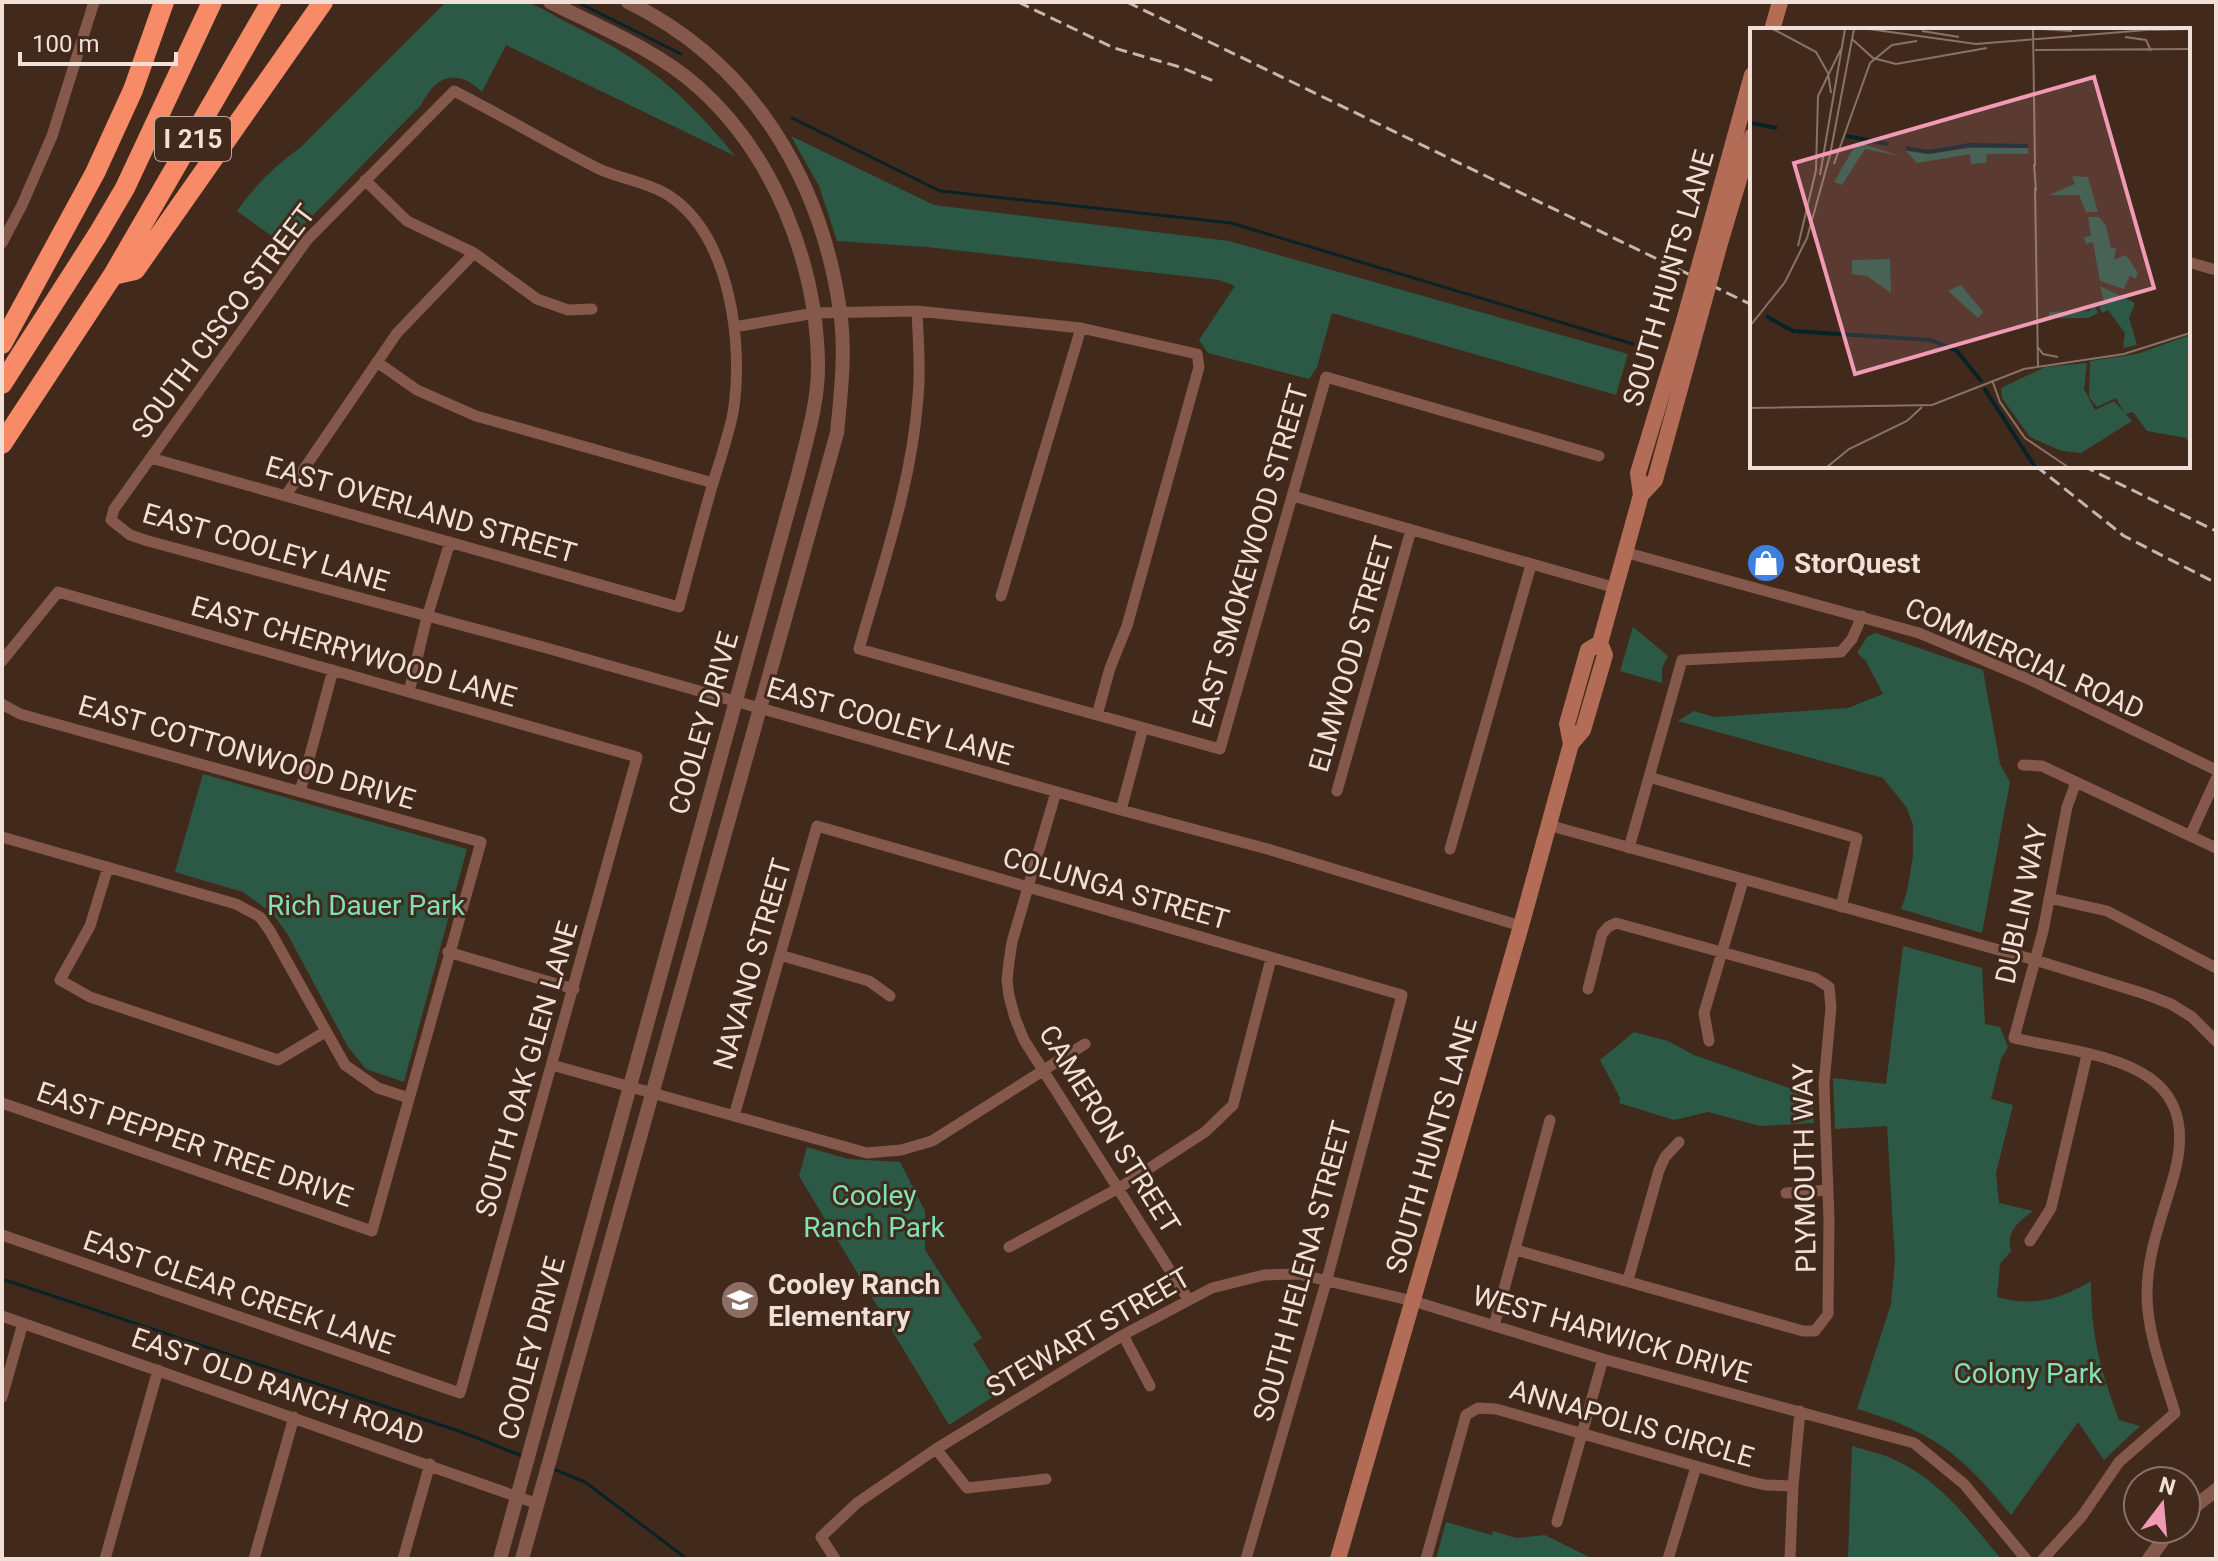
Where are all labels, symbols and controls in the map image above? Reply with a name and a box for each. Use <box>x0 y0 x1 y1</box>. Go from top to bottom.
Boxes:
scale bar <box>20 16 176 66</box>
inset map <box>1750 28 2190 468</box>
text: 100 m <box>32 30 99 58</box>
road number: I 215 <box>155 117 231 161</box>
street label: SOUTH HUNTS LANE <box>1616 146 1721 410</box>
street label: SOUTH CISCO STREET <box>125 198 322 445</box>
street label: EAST SMOKEWOOD STREET <box>1186 380 1315 732</box>
street label: EAST OVERLAND STREET <box>261 449 581 570</box>
street label: EAST COOLEY LANE <box>139 496 393 598</box>
street label: ELMWOOD STREET <box>1302 532 1401 776</box>
shop icon: StorQuest <box>1745 542 1787 584</box>
place label: StorQuest <box>1794 547 1920 580</box>
street label: EAST CHERRYWOOD LANE <box>187 589 520 714</box>
street label: COMMERCIAL ROAD <box>1900 591 2150 726</box>
street label: COOLEY DRIVE <box>662 628 745 818</box>
street label: EAST COOLEY LANE <box>763 670 1017 772</box>
street label: EAST COTTONWOOD DRIVE <box>74 688 419 816</box>
street label: DUBLIN WAY <box>1989 821 2054 987</box>
street label: COLUNGA STREET <box>999 840 1233 937</box>
street label: NAVANO STREET <box>707 855 798 1073</box>
park label: Rich Dauer Park <box>267 889 466 922</box>
street label: SOUTH OAK GLEN LANE <box>468 918 585 1221</box>
street label: SOUTH HUNTS LANE <box>1379 1013 1484 1277</box>
street label: CAMERON STREET <box>1032 1019 1187 1240</box>
street label: PLYMOUTH WAY <box>1786 1063 1823 1273</box>
street label: EAST PEPPER TREE DRIVE <box>32 1075 357 1214</box>
street label: SOUTH HELENA STREET <box>1247 1117 1359 1425</box>
park label: Cooley Ranch Park <box>803 1179 946 1244</box>
street label: EAST CLEAR CREEK LANE <box>79 1224 399 1361</box>
street label: COOLEY DRIVE <box>491 1253 572 1443</box>
street label: STEWART STREET <box>980 1260 1197 1404</box>
place label: Cooley Ranch Elementary <box>768 1268 940 1333</box>
school or university icon: Cooley Ranch Elementary <box>719 1279 761 1321</box>
street label: WEST HARWICK DRIVE <box>1469 1279 1755 1390</box>
street label: EAST OLD RANCH ROAD <box>127 1321 428 1452</box>
park label: Colony Park <box>1953 1357 2103 1390</box>
street label: ANNAPOLIS CIRCLE <box>1506 1373 1758 1474</box>
north arrow <box>2122 1465 2202 1545</box>
text: N <box>2156 1472 2178 1500</box>

